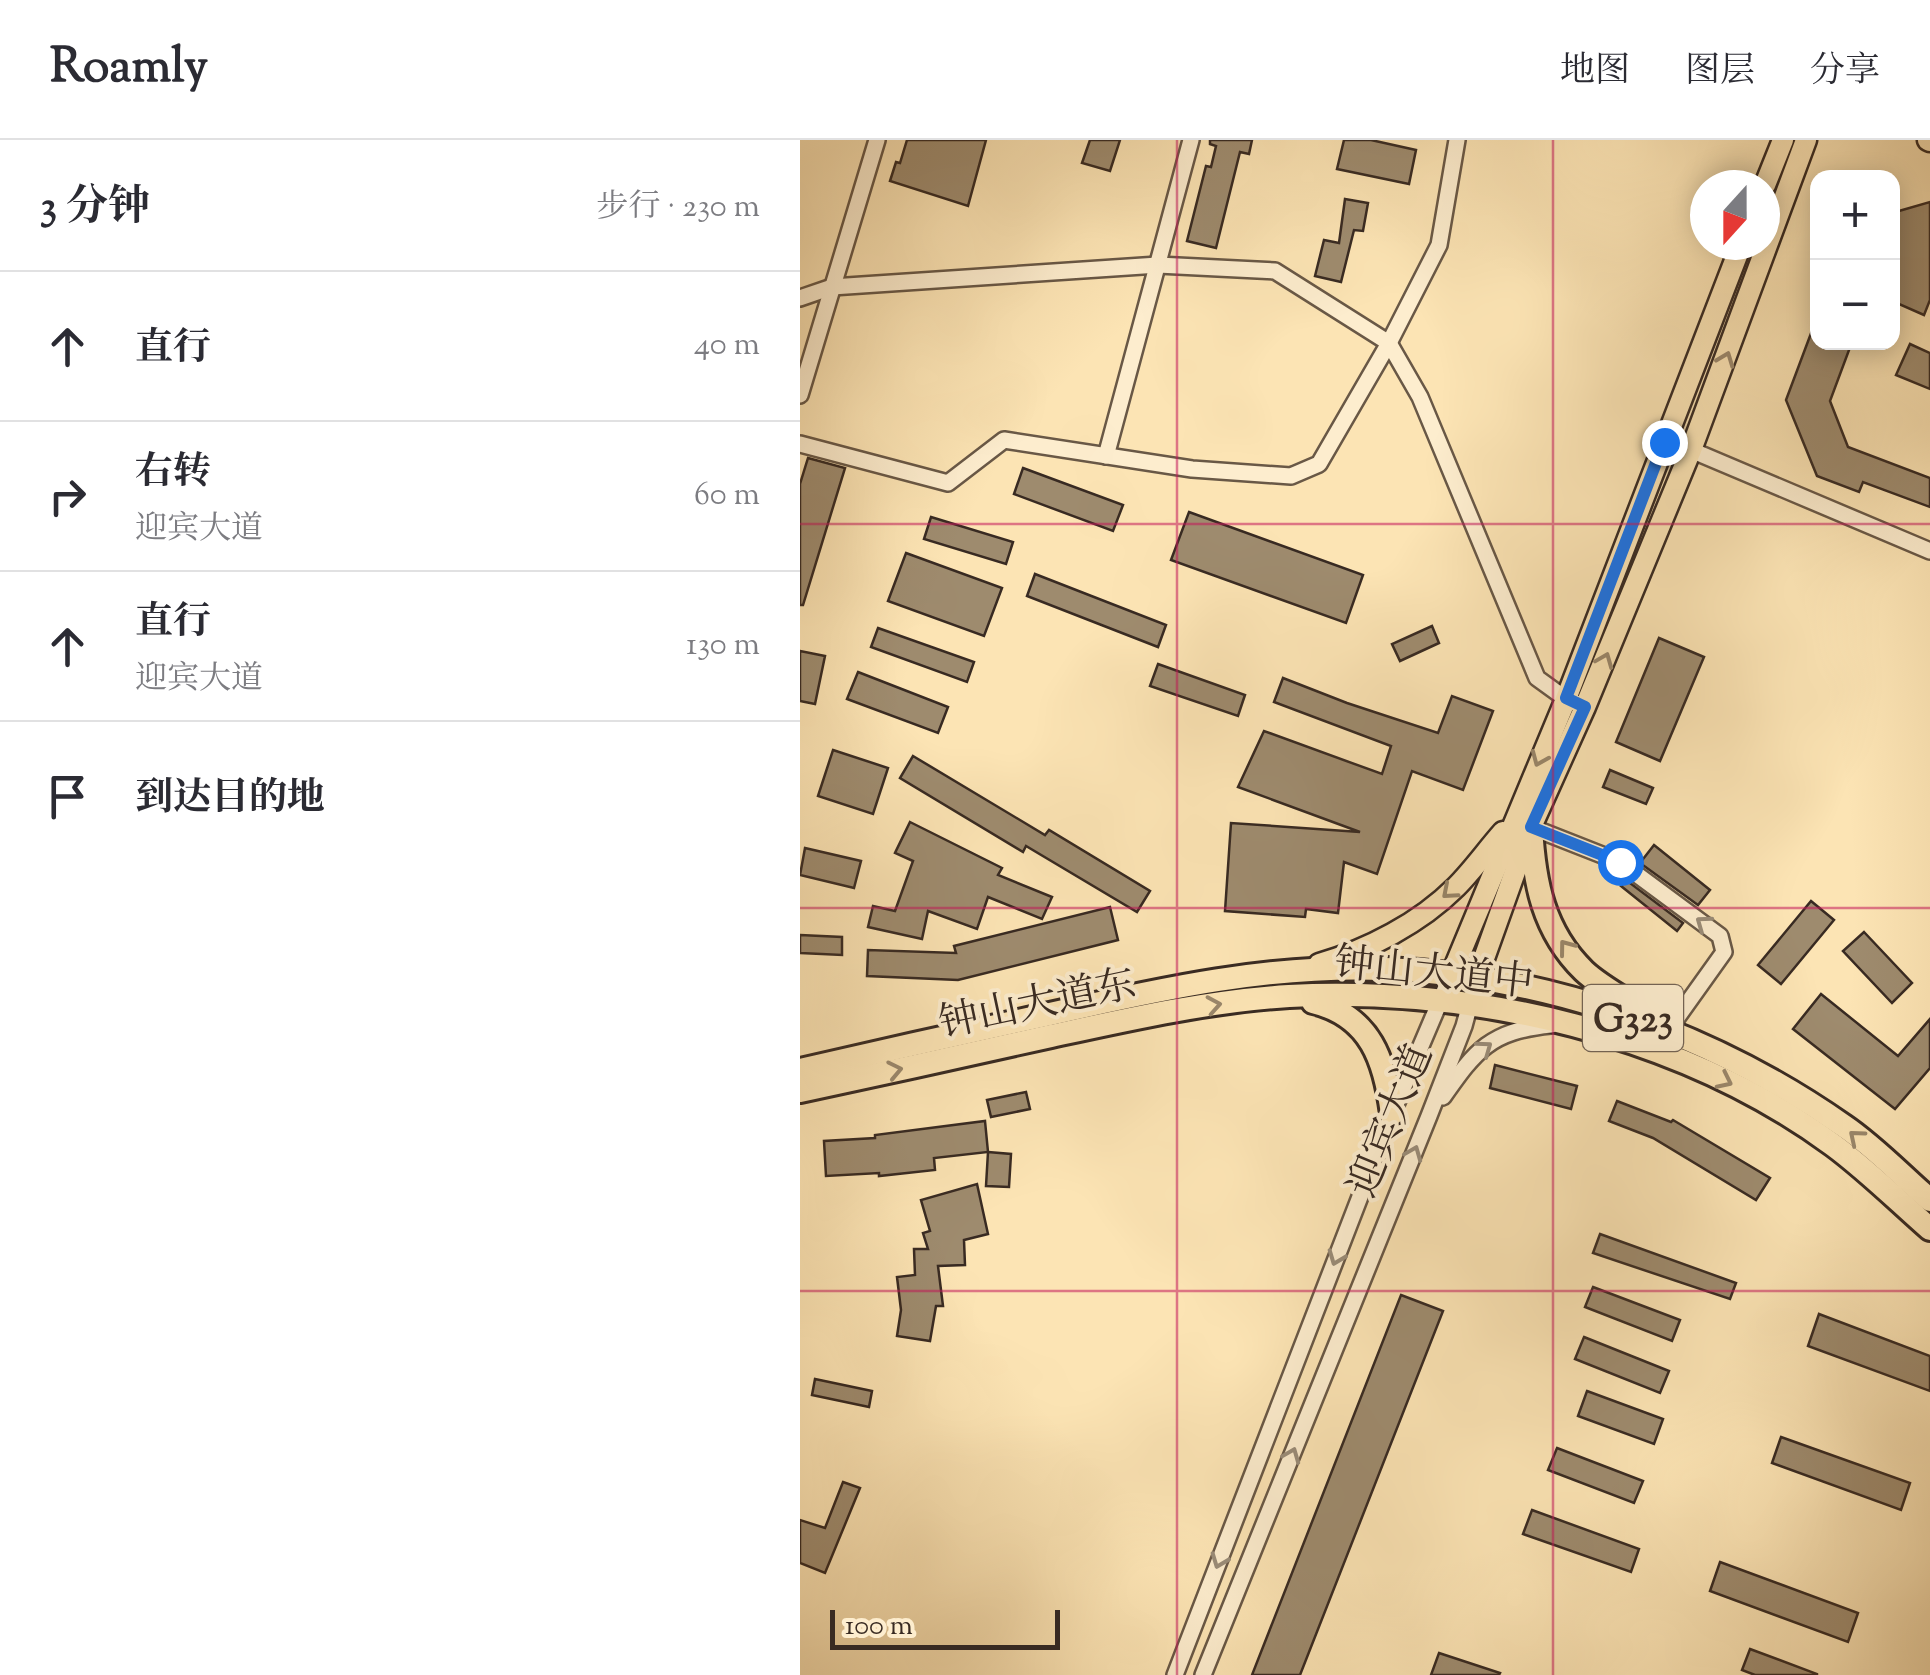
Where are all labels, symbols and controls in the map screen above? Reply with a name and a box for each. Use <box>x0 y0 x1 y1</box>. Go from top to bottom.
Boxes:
text: Roamly <box>50 35 208 104</box>
text: 地图 <box>1560 47 1630 98</box>
text: 图层 <box>1685 47 1755 98</box>
text: 分享 <box>1810 47 1880 98</box>
north arrow <box>1690 170 1780 260</box>
map controls <box>1810 170 1900 350</box>
button: + <box>1810 170 1900 260</box>
text: 3 分钟 <box>40 179 150 239</box>
text: 步行 · 230 m <box>596 185 760 231</box>
button: − <box>1810 260 1900 350</box>
icon: ahead <box>40 319 95 374</box>
text: 直行 <box>135 323 211 377</box>
text: 40 m <box>694 323 760 369</box>
one-way arrow <box>1714 351 1735 368</box>
route end <box>1642 420 1688 466</box>
text: 右转 <box>135 447 211 501</box>
icon: right <box>40 469 95 524</box>
text: 60 m <box>694 473 760 519</box>
text: 迎宾大道 <box>135 507 263 553</box>
text: 直行 <box>135 597 211 651</box>
icon: ahead <box>40 619 95 674</box>
text: 130 m <box>686 623 760 669</box>
one-way arrow <box>1593 652 1613 670</box>
text: 迎宾大道 <box>135 657 263 703</box>
one-way arrow <box>1531 749 1551 767</box>
icon: arrive <box>40 769 95 824</box>
text: 到达目的地 <box>135 773 325 827</box>
route start <box>1598 840 1644 886</box>
one-way arrow <box>1442 880 1461 898</box>
one-way arrow <box>1696 918 1714 935</box>
street label: 钟山大道中 <box>1331 937 1536 1014</box>
one-way arrow <box>1561 940 1578 958</box>
street label: 钟山大道东 <box>934 958 1142 1055</box>
road number: G323 <box>1583 985 1683 1051</box>
one-way arrow <box>1205 995 1222 1016</box>
street label: 迎宾大道 <box>1337 1037 1450 1207</box>
one-way arrow <box>1474 1042 1492 1060</box>
one-way arrow <box>886 1061 903 1082</box>
one-way arrow <box>1715 1069 1733 1089</box>
one-way arrow <box>1850 1130 1868 1148</box>
one-way arrow <box>1402 1146 1422 1163</box>
one-way arrow <box>1328 1248 1348 1266</box>
one-way arrow <box>1281 1447 1301 1465</box>
one-way arrow <box>1210 1551 1230 1569</box>
scale bar <box>830 1605 1060 1650</box>
text: 100 m <box>845 1607 913 1647</box>

